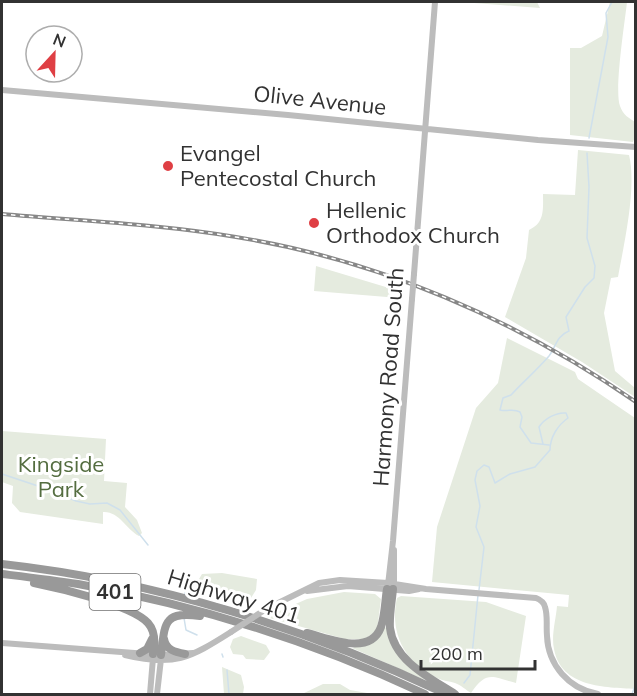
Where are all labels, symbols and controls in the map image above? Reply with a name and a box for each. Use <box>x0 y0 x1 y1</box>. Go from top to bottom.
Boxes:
north arrow <box>24 24 84 84</box>
text: N <box>50 29 69 52</box>
street label: Olive Avenue <box>252 79 388 121</box>
place label: Evangel Pentecostal Church <box>180 139 376 192</box>
marker: Evangel Pentecostal Church <box>161 159 175 173</box>
place label: Hellenic Orthodox Church <box>326 196 500 249</box>
marker: Hellenic Orthodox Church <box>307 216 321 230</box>
street label: Harmony Road South <box>366 267 410 487</box>
park label: Kingside Park <box>18 450 104 503</box>
street label: Highway 401 <box>164 563 304 629</box>
road number: 401 <box>90 574 140 610</box>
scale bar <box>421 633 535 671</box>
text: 200 m <box>430 642 483 665</box>

